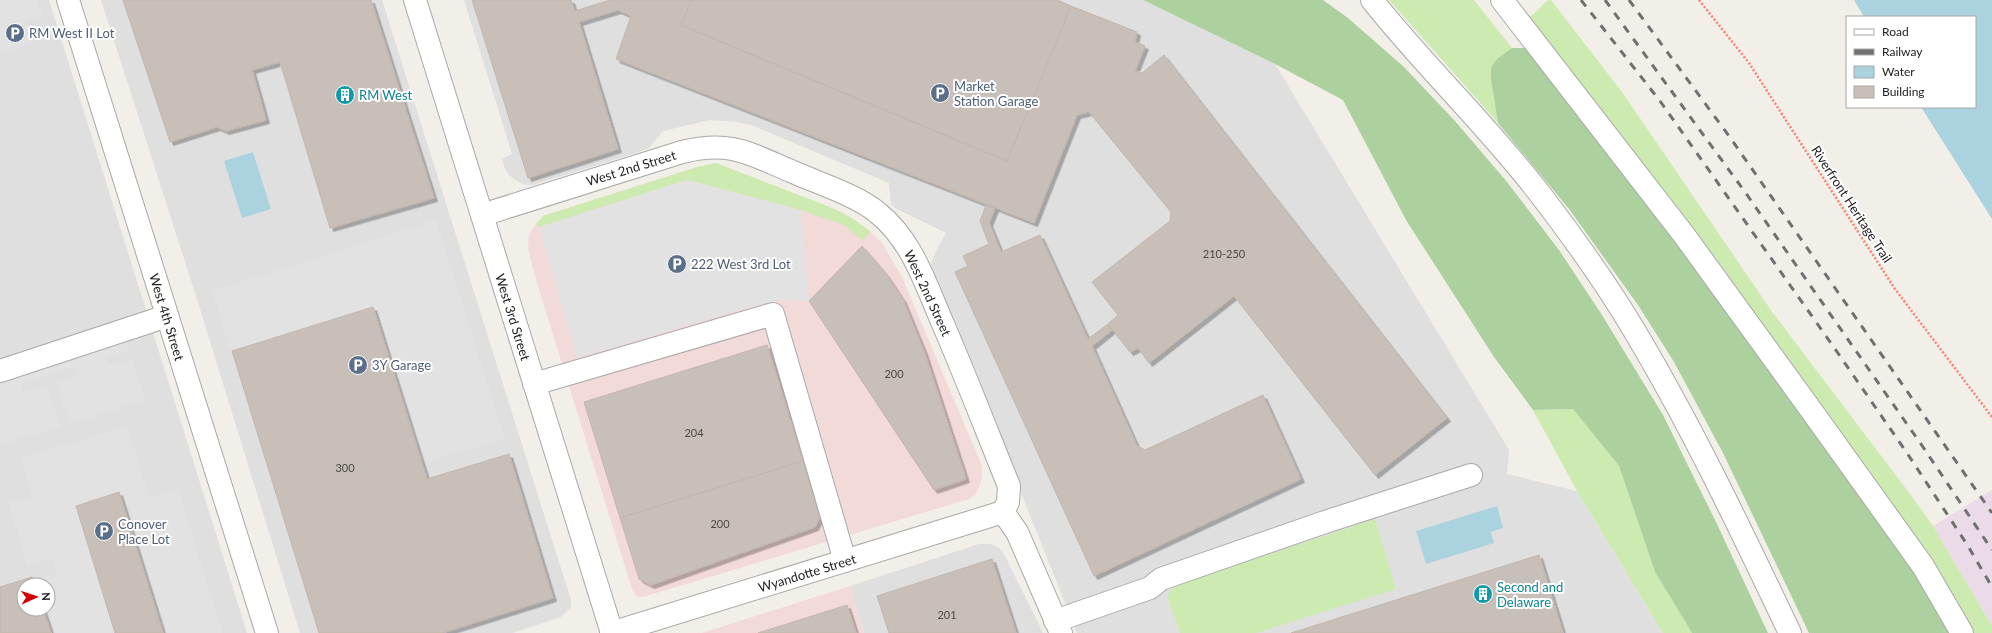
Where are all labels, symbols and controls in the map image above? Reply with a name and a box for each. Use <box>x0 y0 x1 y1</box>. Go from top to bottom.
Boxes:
legend <box>1846 16 1976 108</box>
parking icon: RM West II Lot <box>4 22 26 44</box>
text: Road <box>1882 24 1909 39</box>
place label: RM West II Lot <box>29 25 115 41</box>
text: Railway <box>1882 44 1923 59</box>
text: Water <box>1882 64 1915 79</box>
place label: Market Station Garage <box>954 78 1038 109</box>
parking icon: Market Station Garage <box>929 82 951 104</box>
building icon: RM West <box>334 84 356 106</box>
text: Building <box>1882 84 1925 99</box>
place label: RM West <box>359 87 413 103</box>
street label: Riverfront Heritage Trail <box>1808 142 1896 266</box>
street label: West 2nd Street <box>584 147 678 189</box>
house number: 210-250 <box>1203 247 1246 260</box>
street label: West 2nd Street <box>901 248 955 339</box>
parking icon: 222 West 3rd Lot <box>666 253 688 275</box>
place label: 222 West 3rd Lot <box>691 256 791 272</box>
street label: West 4th Street <box>146 272 188 363</box>
street label: West 3rd Street <box>492 272 534 363</box>
parking icon: 3Y Garage <box>347 354 369 376</box>
place label: 3Y Garage <box>372 357 431 373</box>
house number: 200 <box>884 367 904 380</box>
house number: 204 <box>684 426 704 439</box>
house number: 300 <box>335 461 355 474</box>
place label: Conover Place Lot <box>118 516 170 547</box>
house number: 200 <box>710 517 730 530</box>
parking icon: Conover Place Lot <box>93 520 115 542</box>
street label: Wyandotte Street <box>756 550 858 595</box>
north arrow <box>16 577 56 617</box>
place label: Second and Delaware <box>1497 579 1563 610</box>
building icon: Second and Delaware <box>1472 583 1494 605</box>
text: N <box>40 592 53 601</box>
house number: 201 <box>937 608 957 621</box>

